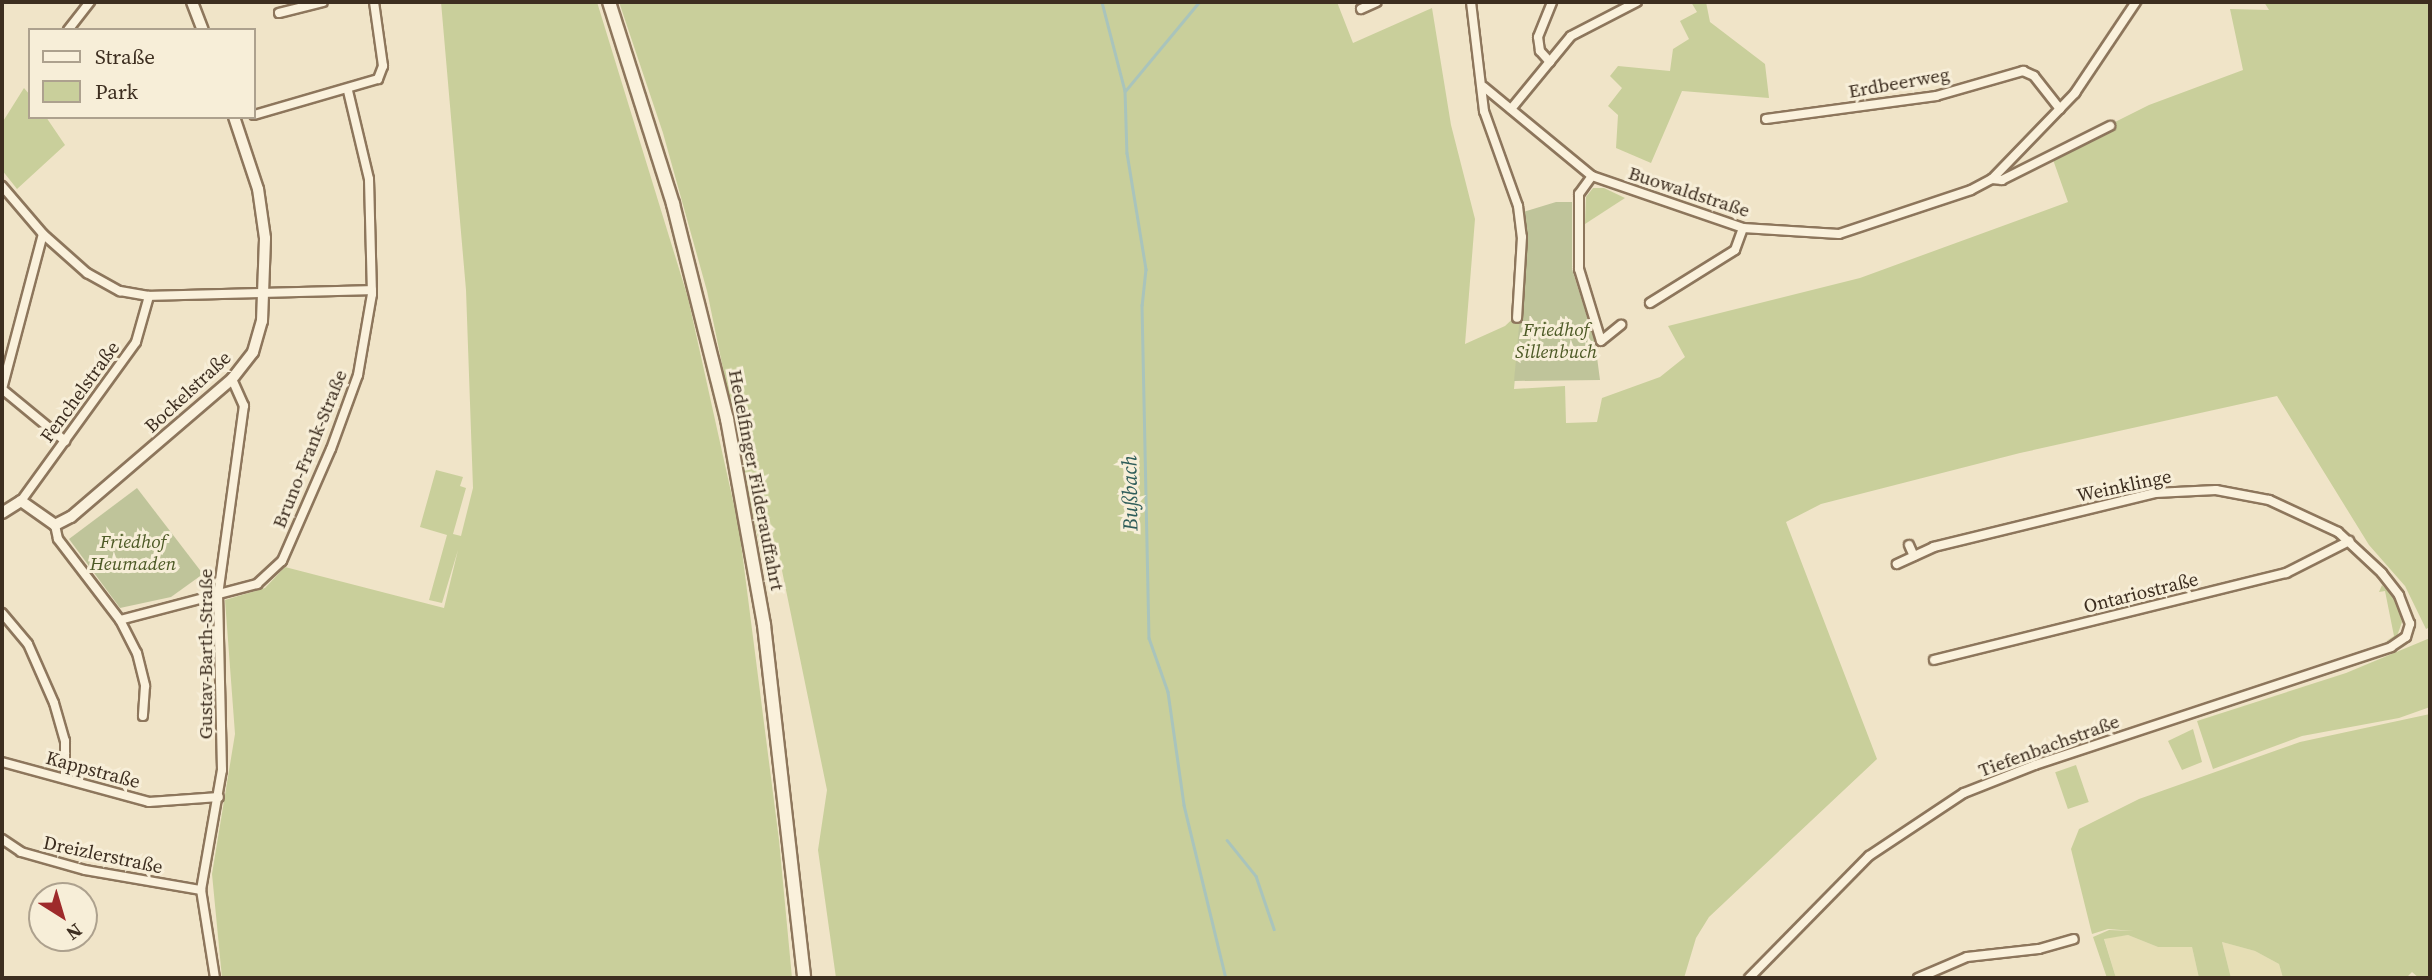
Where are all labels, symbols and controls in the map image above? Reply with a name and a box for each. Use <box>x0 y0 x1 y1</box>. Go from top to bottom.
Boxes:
legend <box>28 28 256 119</box>
text: Straße <box>95 42 155 71</box>
street label: Erdbeerweg <box>1847 63 1951 103</box>
text: Park <box>95 77 138 106</box>
street label: Buowaldstraße <box>1626 162 1752 222</box>
park label: Friedhof Sillenbuch <box>1515 319 1597 363</box>
street label: Fenchelstraße <box>36 337 124 447</box>
street label: Bockelstraße <box>140 346 236 438</box>
street label: Bruno-Frank-Straße <box>268 367 352 531</box>
street label: Hedelfinger Filderauffahrt <box>723 368 789 592</box>
water label: Bußbach <box>1117 455 1143 531</box>
street label: Weinklinge <box>2074 465 2174 507</box>
park label: Friedhof Heumaden <box>90 531 176 575</box>
street label: Ontariostraße <box>2081 568 2201 618</box>
street label: Gustav-Barth-Straße <box>195 569 217 739</box>
street label: Tiefenbachstraße <box>1975 710 2123 782</box>
street label: Kappstraße <box>43 746 143 794</box>
street label: Dreizlerstraße <box>41 831 165 879</box>
north arrow <box>28 882 98 952</box>
text: N <box>61 918 88 947</box>

